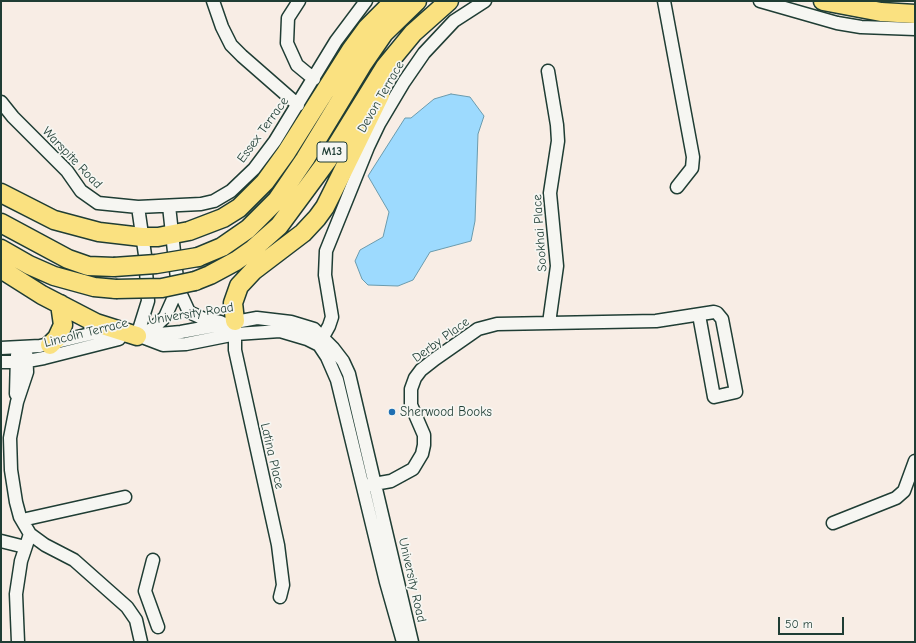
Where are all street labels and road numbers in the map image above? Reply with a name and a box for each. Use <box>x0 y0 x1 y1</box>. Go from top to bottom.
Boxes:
street label: Devon Terrace <box>354 58 408 136</box>
street label: Essex Terrace <box>234 94 292 166</box>
street label: Warspite Road <box>39 124 105 192</box>
road number: M13 <box>317 142 347 162</box>
street label: Sookhai Place <box>530 194 550 272</box>
street label: University Road <box>147 300 235 328</box>
street label: Derby Place <box>410 314 472 366</box>
street label: Lincoln Terrace <box>42 315 130 351</box>
street label: Latina Place <box>257 421 287 491</box>
street label: University Road <box>395 536 429 624</box>

